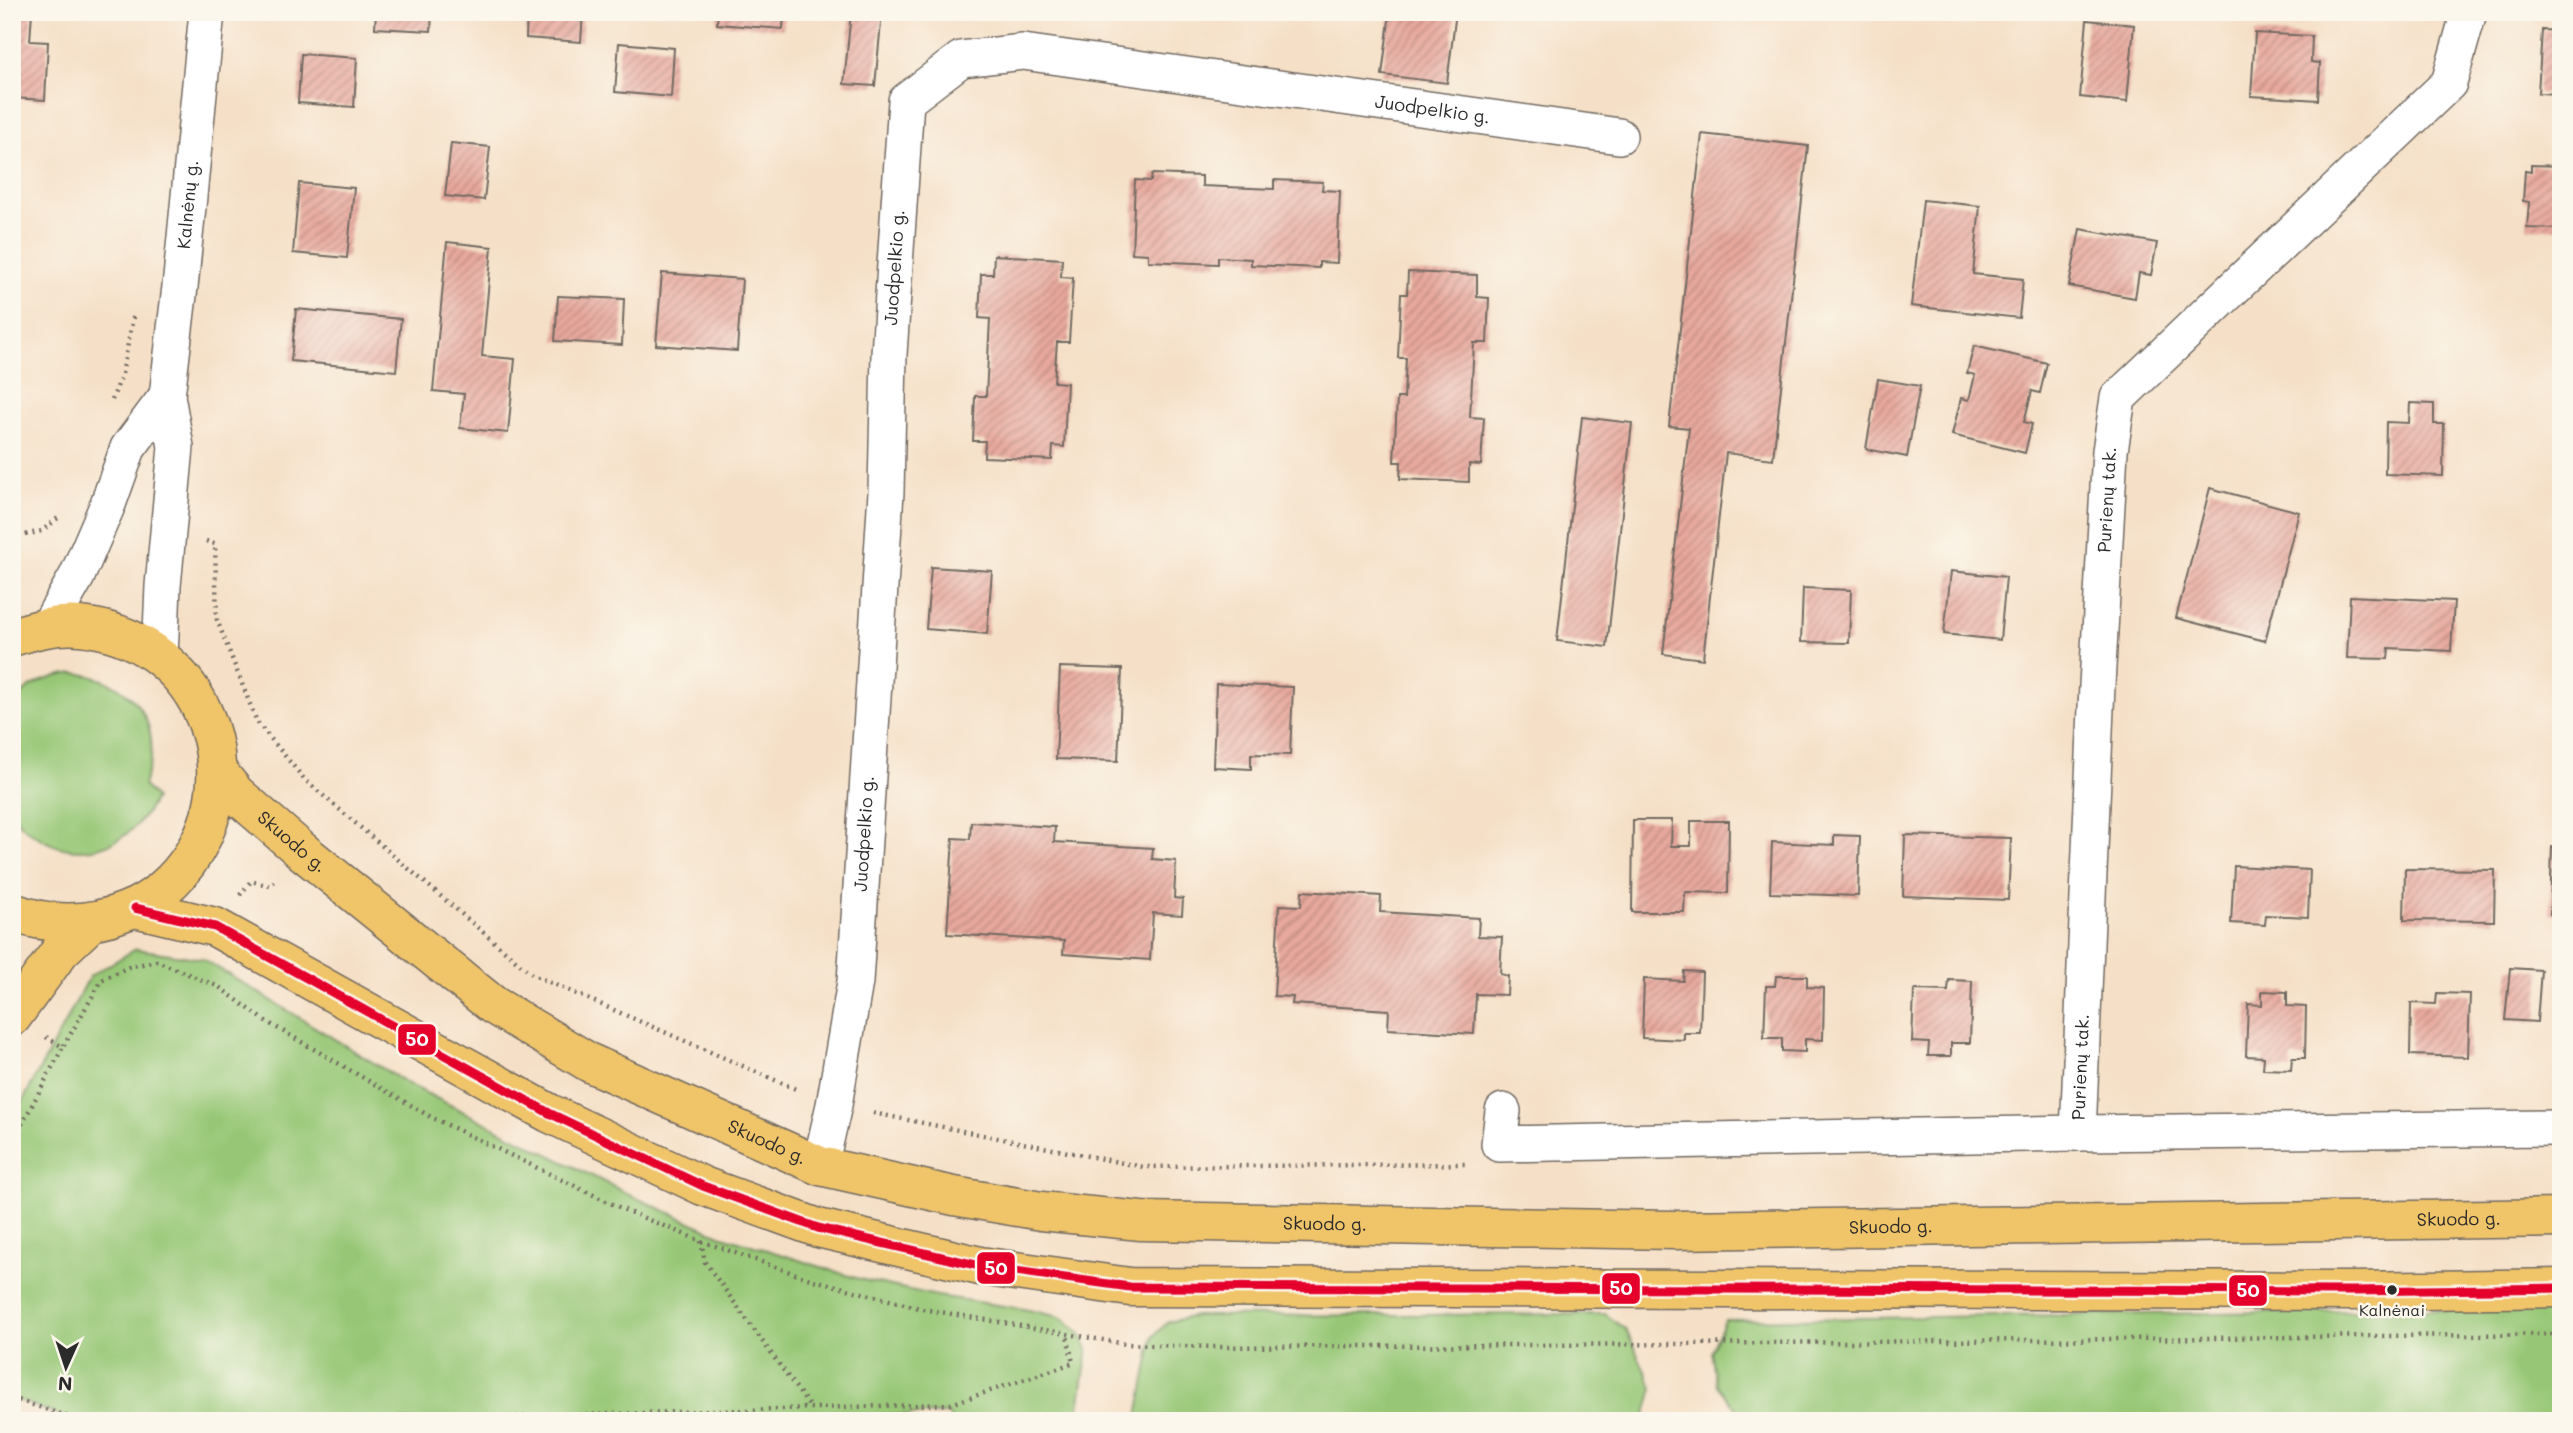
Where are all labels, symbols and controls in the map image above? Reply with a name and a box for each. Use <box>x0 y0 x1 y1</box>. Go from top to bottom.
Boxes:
street label: Juodpelkio g. <box>1373 89 1492 129</box>
street label: Kalnėnų g. <box>171 159 203 250</box>
street label: Juodpelkio g. <box>878 209 910 326</box>
street label: Purienų tak. <box>2091 445 2122 553</box>
street label: Juodpelkio g. <box>848 775 879 892</box>
street label: Skuodo g. <box>253 805 332 877</box>
street label: Purienų tak. <box>2066 1013 2094 1121</box>
line badge: 50 <box>397 1023 437 1056</box>
text: 50 <box>405 1026 429 1051</box>
street label: Skuodo g. <box>724 1113 811 1169</box>
street label: Skuodo g. <box>2417 1206 2501 1231</box>
street label: Skuodo g. <box>1283 1210 1367 1236</box>
street label: Skuodo g. <box>1849 1214 1933 1239</box>
line badge: 50 <box>976 1251 1016 1285</box>
text: 50 <box>984 1255 1008 1280</box>
line badge: 50 <box>1601 1272 1641 1305</box>
line badge: 50 <box>2228 1274 2268 1307</box>
text: 50 <box>1609 1275 1633 1300</box>
text: 50 <box>2236 1277 2260 1302</box>
marker: Kalnėnai <box>2385 1283 2399 1297</box>
place label: Kalnėnai <box>2359 1299 2425 1320</box>
north arrow <box>32 1332 102 1402</box>
text: N <box>57 1372 73 1397</box>

